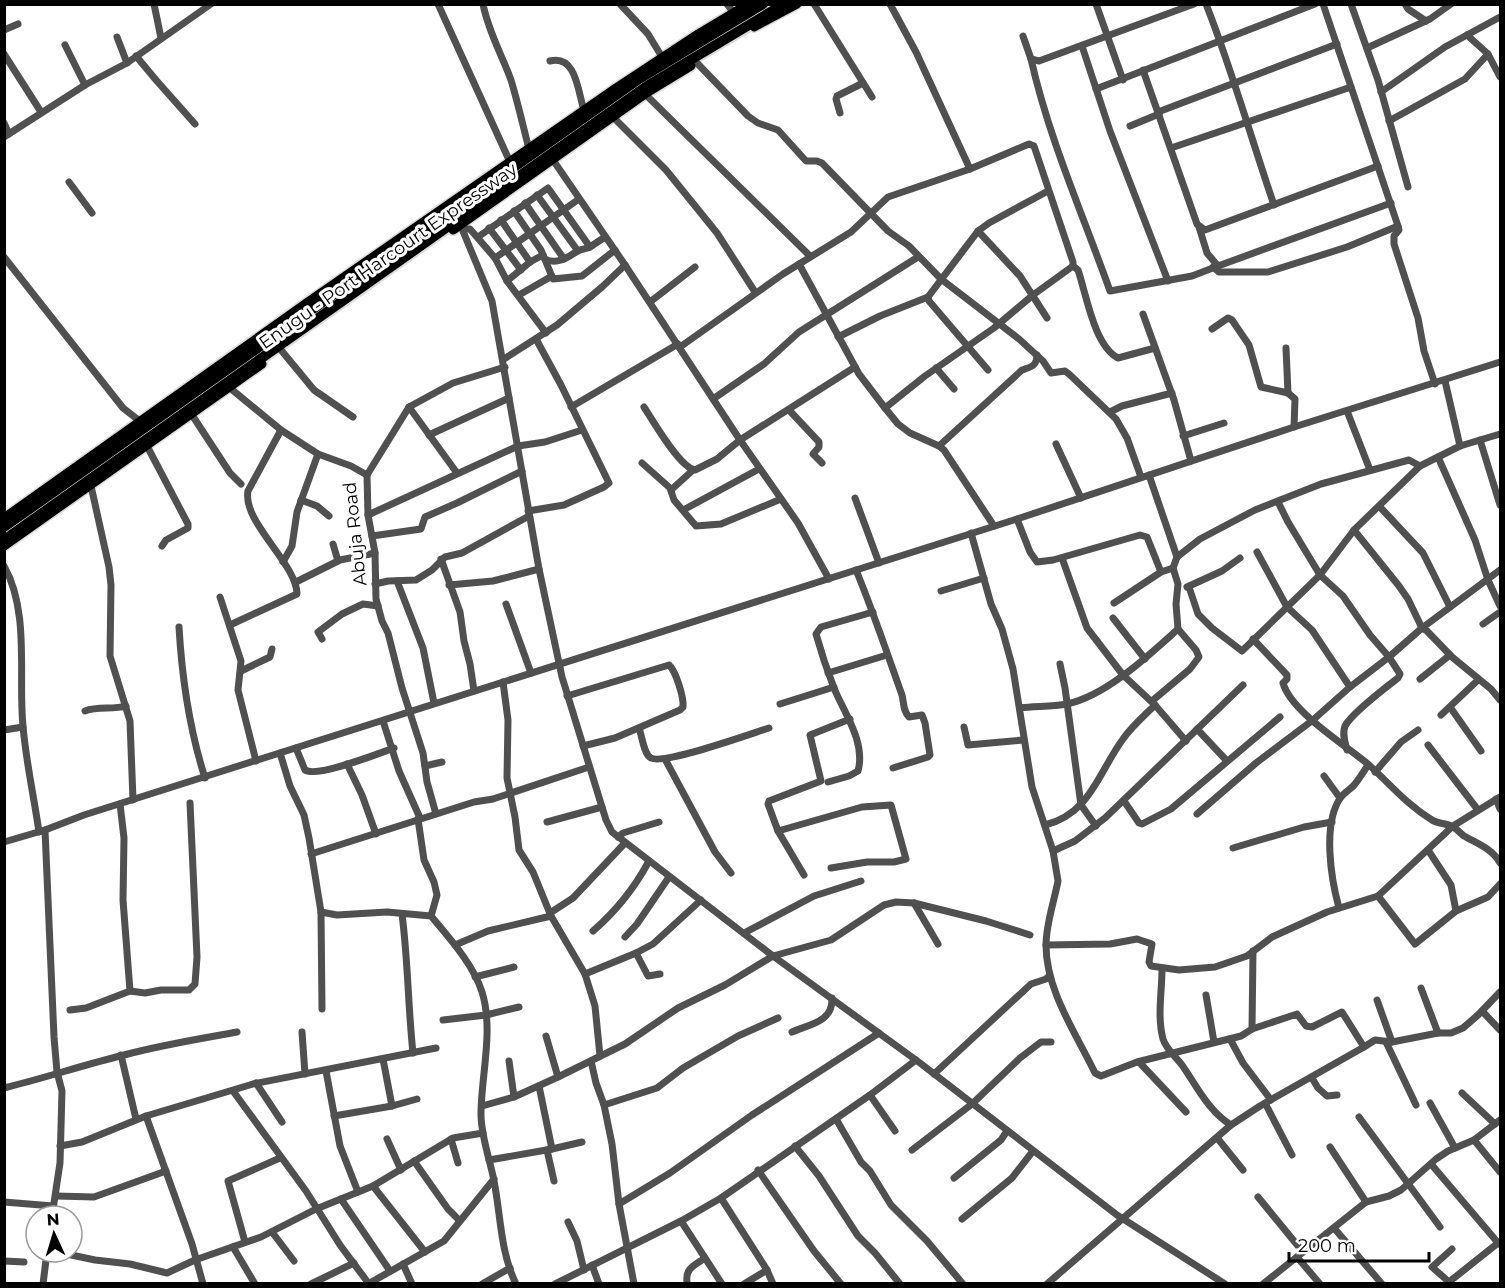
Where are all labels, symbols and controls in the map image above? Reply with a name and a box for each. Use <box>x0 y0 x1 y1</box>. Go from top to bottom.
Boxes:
street label: Enugu - Port Harcourt Expressway <box>255 158 521 354</box>
street label: Abuja Road <box>339 481 371 587</box>
north arrow <box>24 1204 84 1264</box>
text: N <box>46 1210 60 1229</box>
scale bar <box>1289 1225 1428 1263</box>
text: 200 m <box>1298 1235 1356 1257</box>

